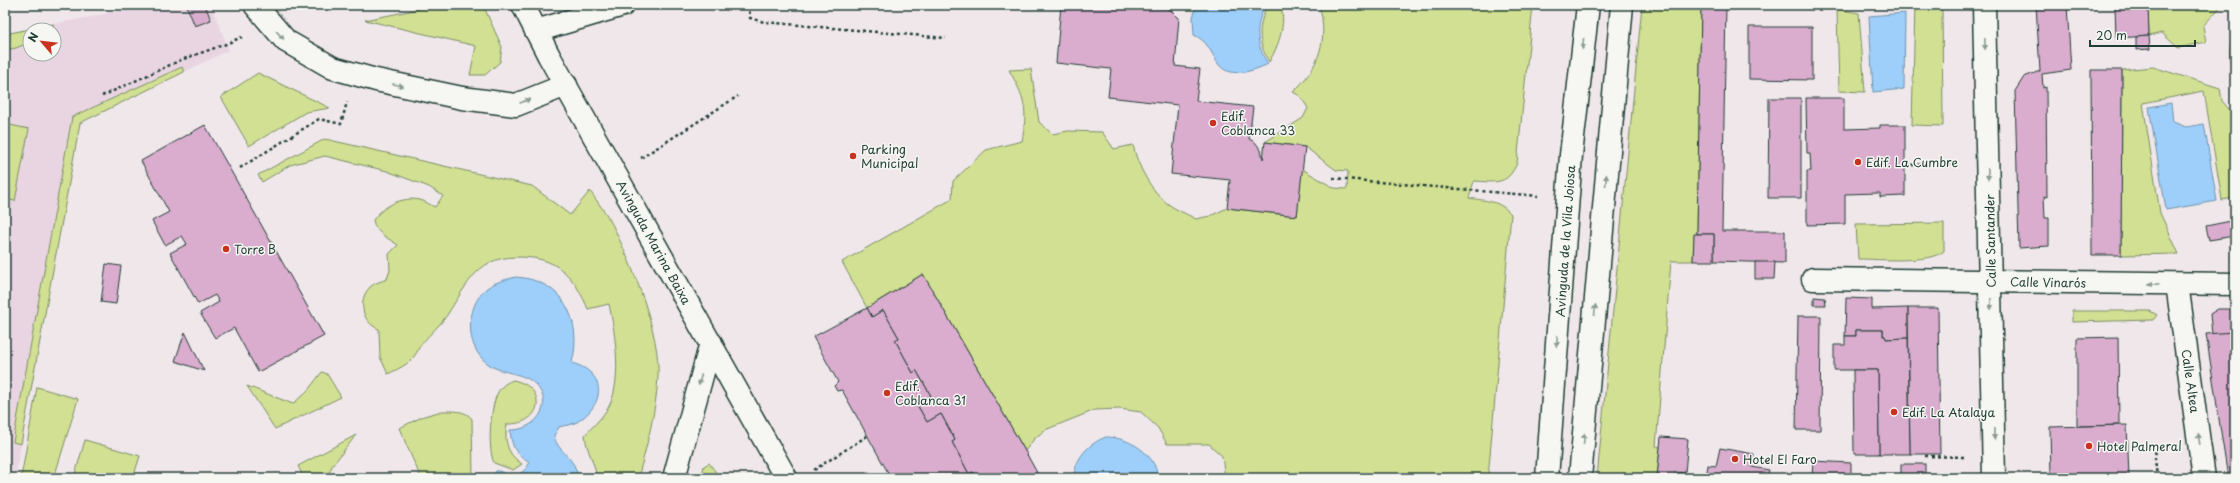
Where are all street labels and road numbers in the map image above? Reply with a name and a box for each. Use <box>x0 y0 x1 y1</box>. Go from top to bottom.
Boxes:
street label: Avinguda de la Vila Joiosa <box>1551 164 1579 317</box>
street label: Avinguda Marina Baixa <box>612 177 696 308</box>
street label: Calle Santander <box>1980 194 2000 288</box>
street label: Calle Vinarós <box>2010 272 2087 292</box>
street label: Calle Altea <box>2178 348 2204 414</box>

